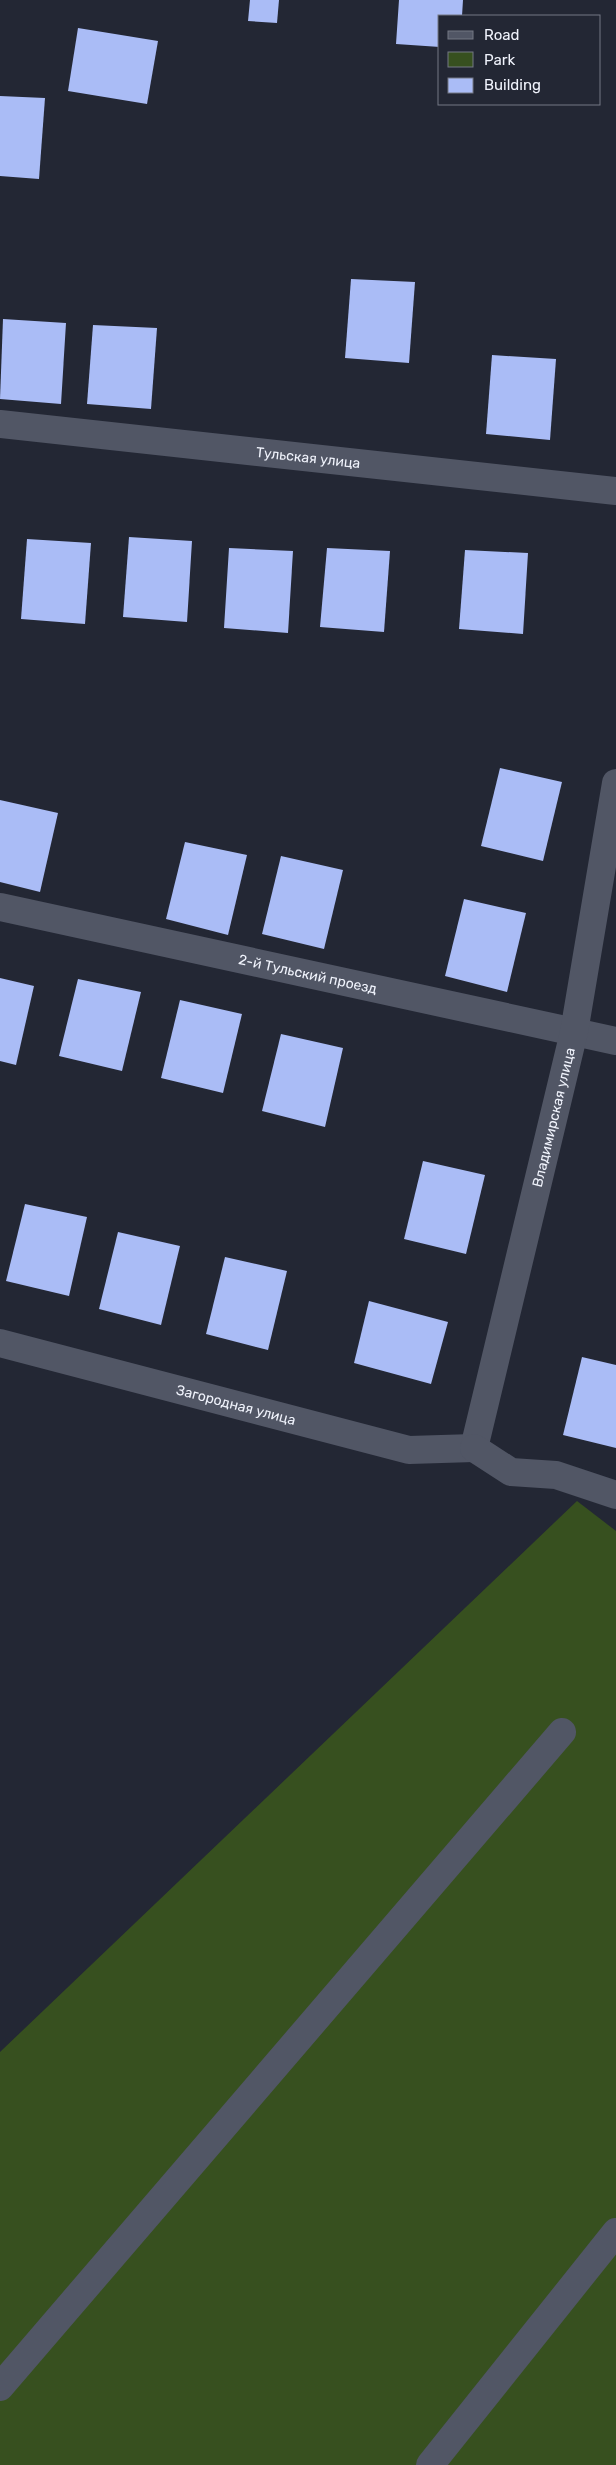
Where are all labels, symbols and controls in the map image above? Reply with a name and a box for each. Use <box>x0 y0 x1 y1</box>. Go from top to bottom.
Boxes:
legend <box>438 15 601 105</box>
text: Road <box>484 26 520 44</box>
text: Park <box>484 51 515 69</box>
text: Building <box>484 76 541 94</box>
street label: Тульская улица <box>255 444 361 472</box>
street label: 2-й Тульский проезд <box>237 951 378 998</box>
street label: Владимирская улица <box>529 1046 579 1189</box>
street label: Загородная улица <box>174 1381 297 1429</box>

